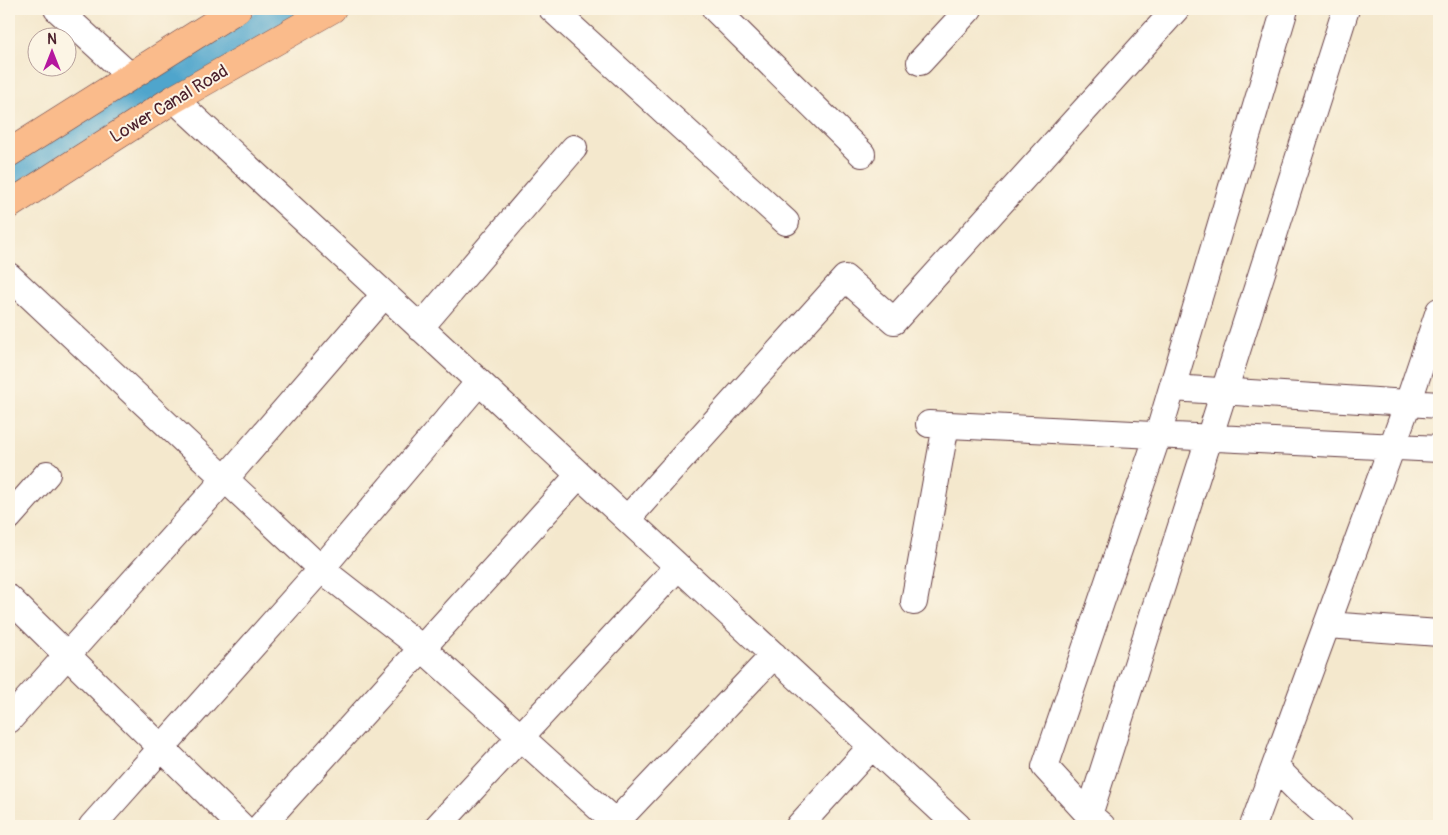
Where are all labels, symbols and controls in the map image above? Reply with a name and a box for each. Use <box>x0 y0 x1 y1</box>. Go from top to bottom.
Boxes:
north arrow <box>28 28 78 78</box>
text: N <box>47 31 57 48</box>
street label: Lower Canal Road <box>106 60 232 148</box>

